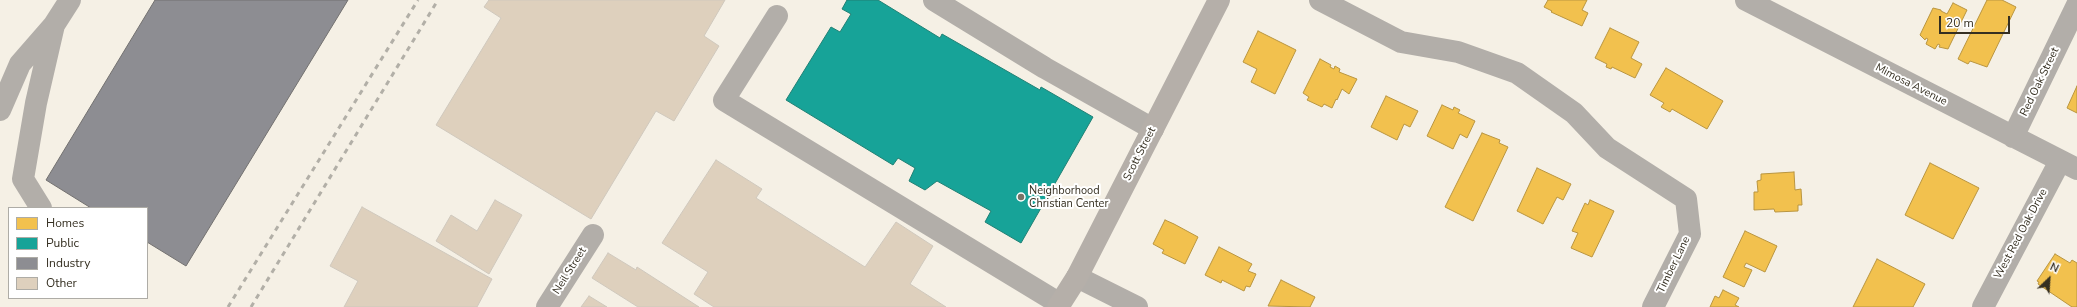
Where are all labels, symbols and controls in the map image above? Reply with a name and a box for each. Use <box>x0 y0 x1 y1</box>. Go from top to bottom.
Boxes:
scale bar <box>1941 8 2012 34</box>
text: 20 m <box>1946 15 1974 31</box>
street label: Red Oak Street <box>2018 45 2062 119</box>
street label: Mimosa Avenue <box>1873 61 1949 109</box>
street label: Scott Street <box>1121 125 1159 183</box>
place label: Neighborhood Christian Center <box>1029 184 1108 210</box>
street label: West Red Oak Drive <box>1992 187 2050 281</box>
marker: Neighborhood Christian Center <box>1016 192 1026 202</box>
legend <box>8 207 148 299</box>
text: Homes <box>46 215 84 231</box>
street label: Timber Lane <box>1655 234 1693 296</box>
text: Public <box>46 235 79 251</box>
street label: Neil Street <box>550 245 590 297</box>
text: Industry <box>46 255 90 271</box>
north arrow <box>2029 259 2069 299</box>
text: N <box>2047 259 2061 276</box>
text: Other <box>46 275 77 291</box>

